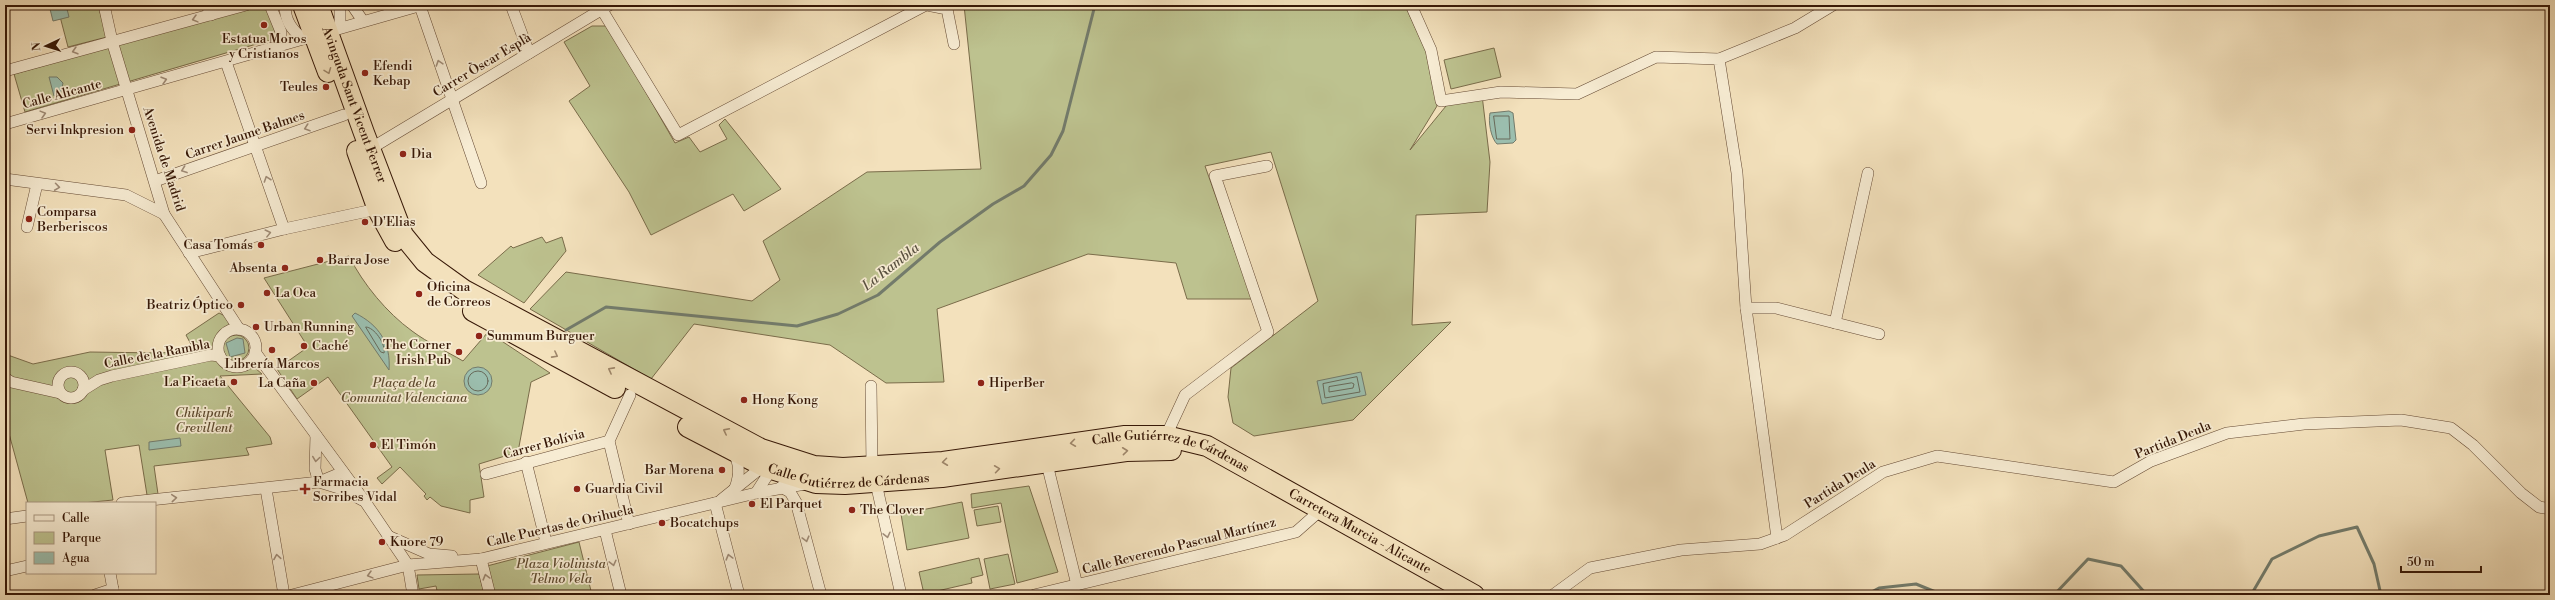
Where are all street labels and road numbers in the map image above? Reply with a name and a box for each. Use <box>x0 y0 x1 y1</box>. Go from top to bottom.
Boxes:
street label: Avinguda Sant Vicent Ferrer <box>318 23 390 186</box>
street label: Carrer Òscar Esplà <box>430 28 534 101</box>
street label: Calle Alicante <box>21 76 104 112</box>
street label: Avenida de Madrid <box>139 104 189 214</box>
street label: Carrer Jaume Balmes <box>183 107 307 163</box>
street label: Calle de la Rambla <box>103 336 212 372</box>
street label: Partida Deula <box>2133 417 2214 463</box>
street label: Carrer Bolívia <box>502 425 587 463</box>
street label: Calle Gutiérrez de Cárdenas <box>1091 428 1252 476</box>
street label: Partida Deula <box>1801 456 1879 512</box>
street label: Calle Gutiérrez de Cárdenas <box>766 460 930 492</box>
street label: Carretera Murcia - Alicante <box>1286 485 1434 578</box>
street label: Calle Puertas de Orihuela <box>485 501 635 551</box>
street label: Calle Reverendo Pascual Martínez <box>1081 514 1277 578</box>

